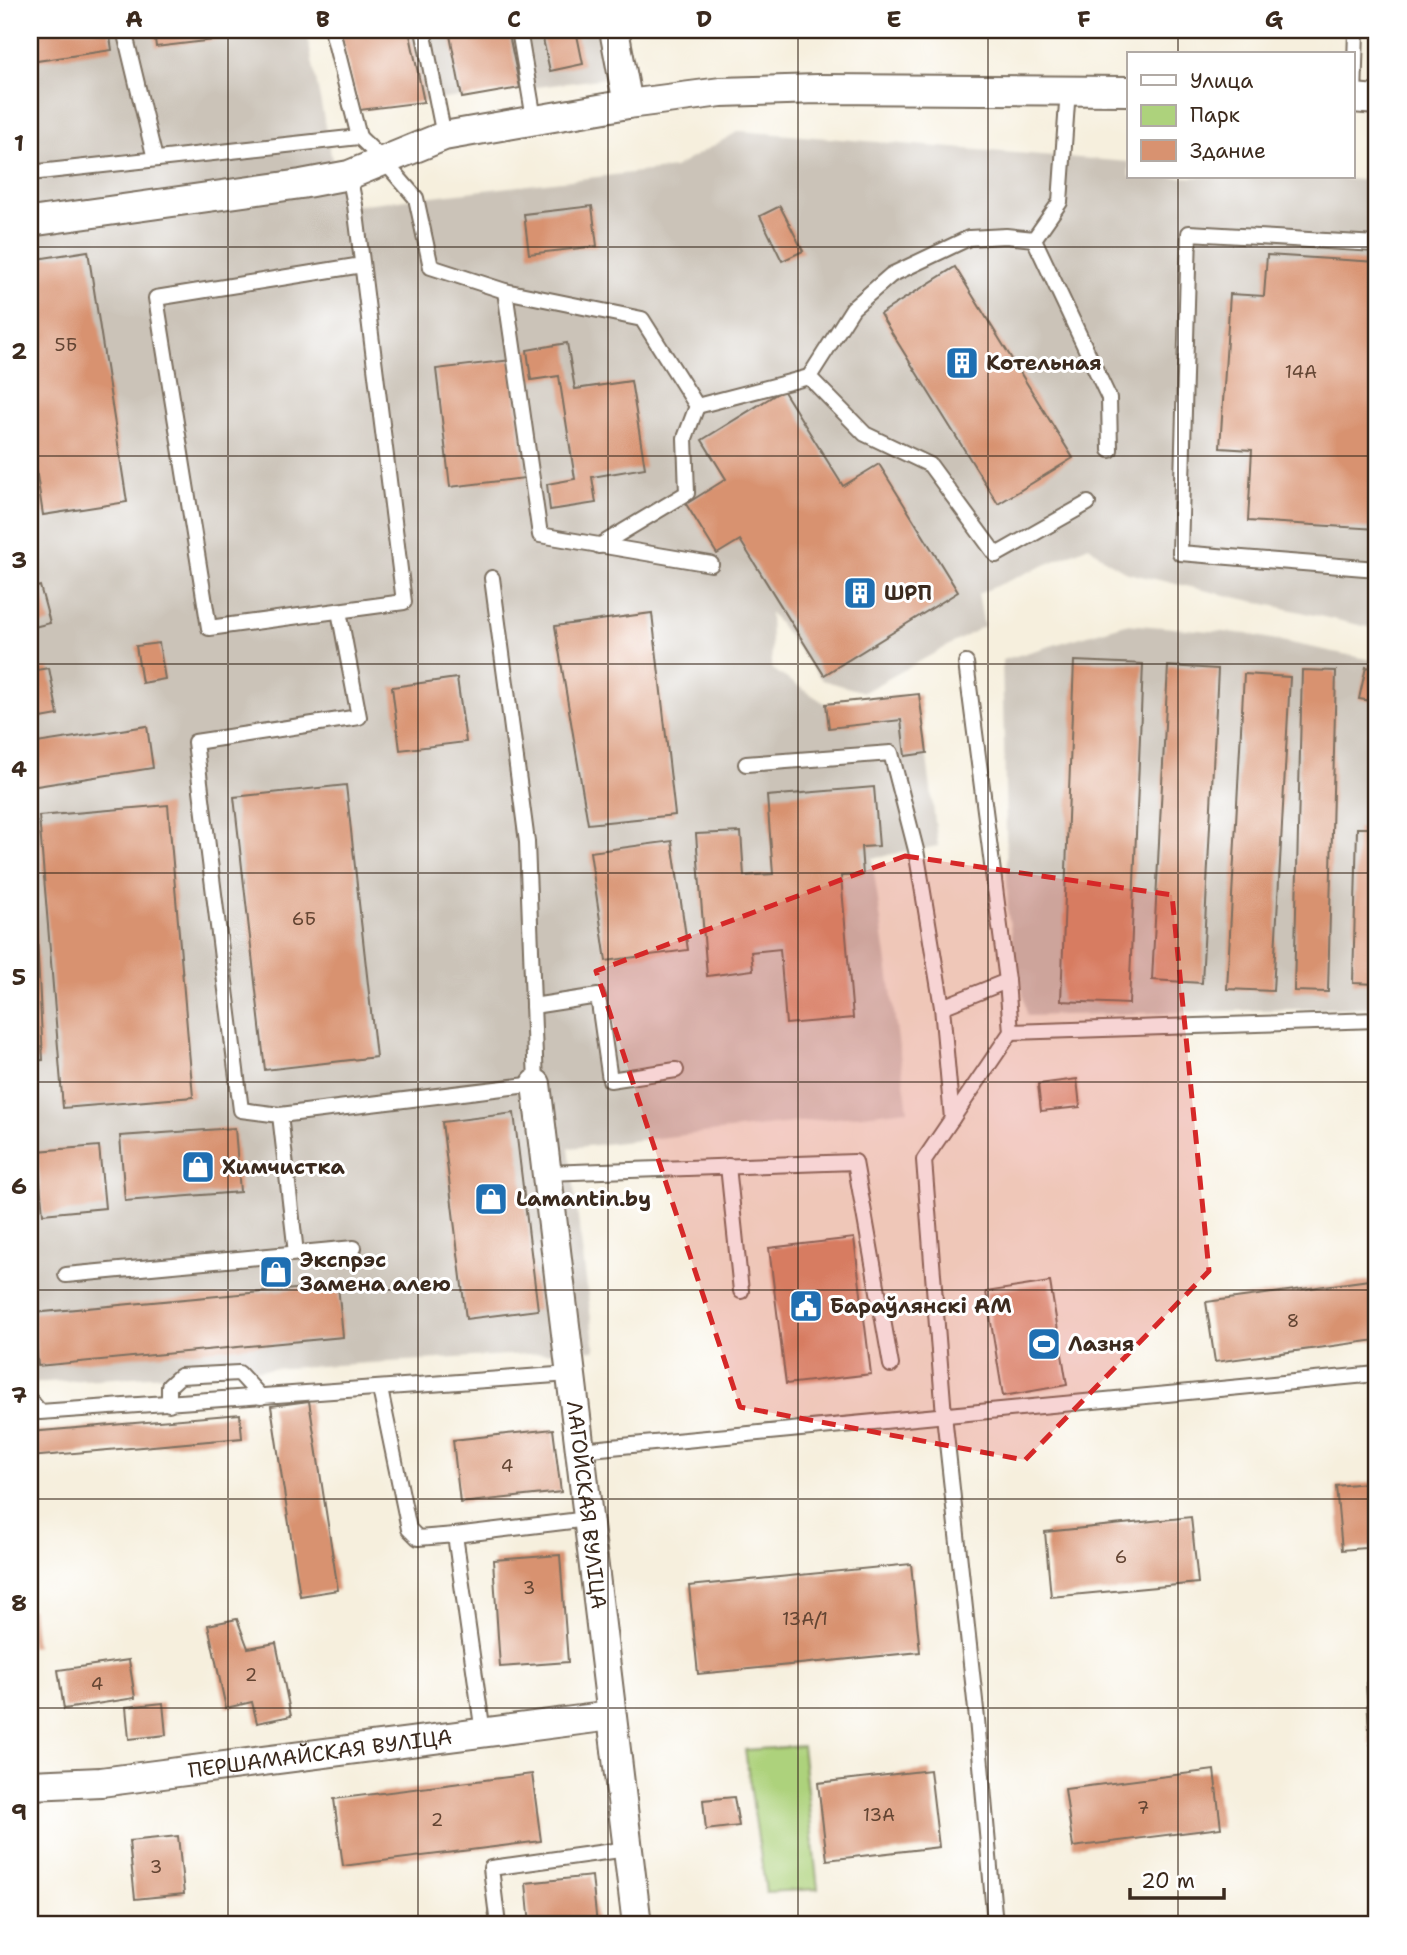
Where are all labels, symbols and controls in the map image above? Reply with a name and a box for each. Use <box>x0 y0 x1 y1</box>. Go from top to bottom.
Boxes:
text: A <box>125 4 143 34</box>
text: B <box>316 4 330 34</box>
text: C <box>507 4 521 34</box>
text: D <box>696 4 712 34</box>
text: E <box>886 4 902 34</box>
text: F <box>1077 4 1091 34</box>
text: G <box>1265 4 1284 34</box>
legend <box>1127 52 1354 178</box>
text: Улица <box>1190 67 1253 95</box>
text: Парк <box>1190 101 1240 129</box>
text: 1 <box>14 128 24 158</box>
text: Здание <box>1190 137 1266 165</box>
house number: 5Б <box>55 333 77 357</box>
text: 2 <box>11 336 27 366</box>
building icon: Котельная <box>943 344 981 382</box>
place label: Котельная <box>986 349 1102 377</box>
house number: 14А <box>1285 360 1317 384</box>
text: 3 <box>11 545 27 575</box>
building icon: ШРП <box>841 574 879 612</box>
place label: ШРП <box>884 579 932 607</box>
text: 4 <box>11 754 27 784</box>
house number: 6Б <box>292 907 316 931</box>
text: 5 <box>12 962 26 992</box>
shop icon: Химчистка <box>179 1148 217 1186</box>
place label: Химчистка <box>222 1153 346 1181</box>
text: 6 <box>11 1171 27 1201</box>
shop icon: Lamantin.by <box>472 1180 510 1218</box>
place label: Lamantin.by <box>516 1185 651 1213</box>
place label: Экспрэс Замена алею <box>300 1246 451 1298</box>
shop icon: Экспрэс Замена алею <box>257 1253 295 1291</box>
public building icon: Бараўлянскі АМ <box>787 1287 825 1325</box>
place label: Бараўлянскі АМ <box>830 1292 1012 1320</box>
house number: 8 <box>1287 1309 1299 1333</box>
sports icon: Лазня <box>1025 1325 1063 1363</box>
place label: Лазня <box>1068 1330 1134 1358</box>
text: 7 <box>11 1380 27 1410</box>
street label: ЛАГОЙСКАЯ ВУЛІЦА <box>560 1399 613 1611</box>
house number: 4 <box>501 1454 513 1478</box>
house number: 6 <box>1115 1545 1127 1569</box>
house number: 3 <box>523 1576 535 1600</box>
text: 8 <box>11 1588 27 1618</box>
house number: 13А/1 <box>782 1607 828 1631</box>
house number: 2 <box>245 1663 257 1687</box>
house number: 4 <box>91 1672 103 1696</box>
street label: ПЕРШАМАЙСКАЯ ВУЛІЦА <box>186 1723 454 1785</box>
house number: 7 <box>1137 1796 1149 1820</box>
text: 9 <box>11 1797 27 1827</box>
house number: 13А <box>863 1803 895 1827</box>
house number: 2 <box>431 1808 443 1832</box>
house number: 3 <box>150 1855 162 1879</box>
scale bar <box>1130 1857 1225 1901</box>
text: 20 m <box>1141 1867 1195 1895</box>

